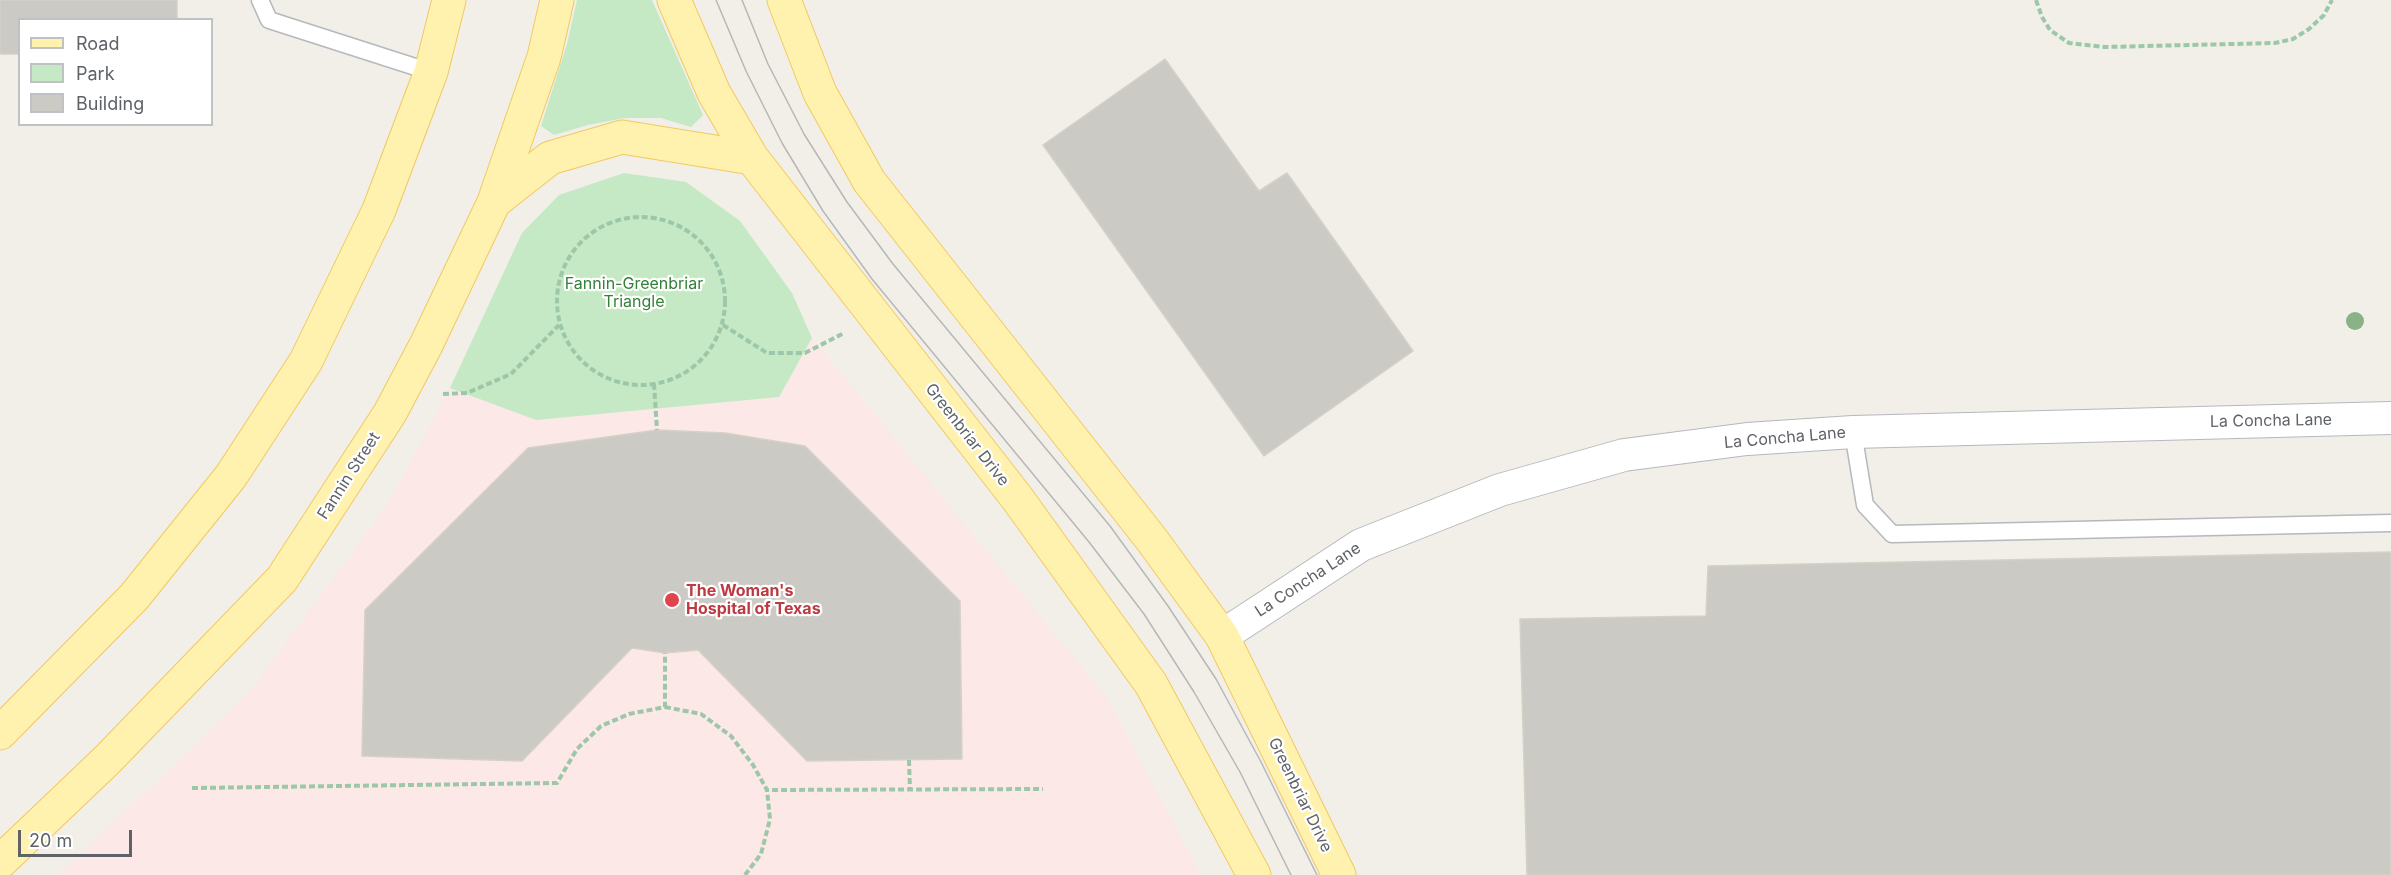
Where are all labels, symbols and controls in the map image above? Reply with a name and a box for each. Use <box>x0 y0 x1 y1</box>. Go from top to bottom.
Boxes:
legend <box>18 18 213 126</box>
text: Road <box>76 33 119 54</box>
text: Park <box>76 63 115 84</box>
text: Building <box>76 93 144 114</box>
park label: Fannin-Greenbriar Triangle <box>565 274 703 312</box>
street label: Greenbriar Drive <box>921 380 1013 490</box>
street label: La Concha Lane <box>2210 410 2332 432</box>
street label: La Concha Lane <box>1723 423 1847 453</box>
street label: Fannin Street <box>314 429 384 523</box>
street label: La Concha Lane <box>1252 539 1364 621</box>
place label: The Woman's Hospital of Texas <box>686 581 821 619</box>
marker: The Woman's Hospital of Texas <box>663 591 681 609</box>
street label: Greenbriar Drive <box>1264 735 1336 855</box>
scale bar <box>21 818 135 856</box>
text: 20 m <box>29 830 72 851</box>

